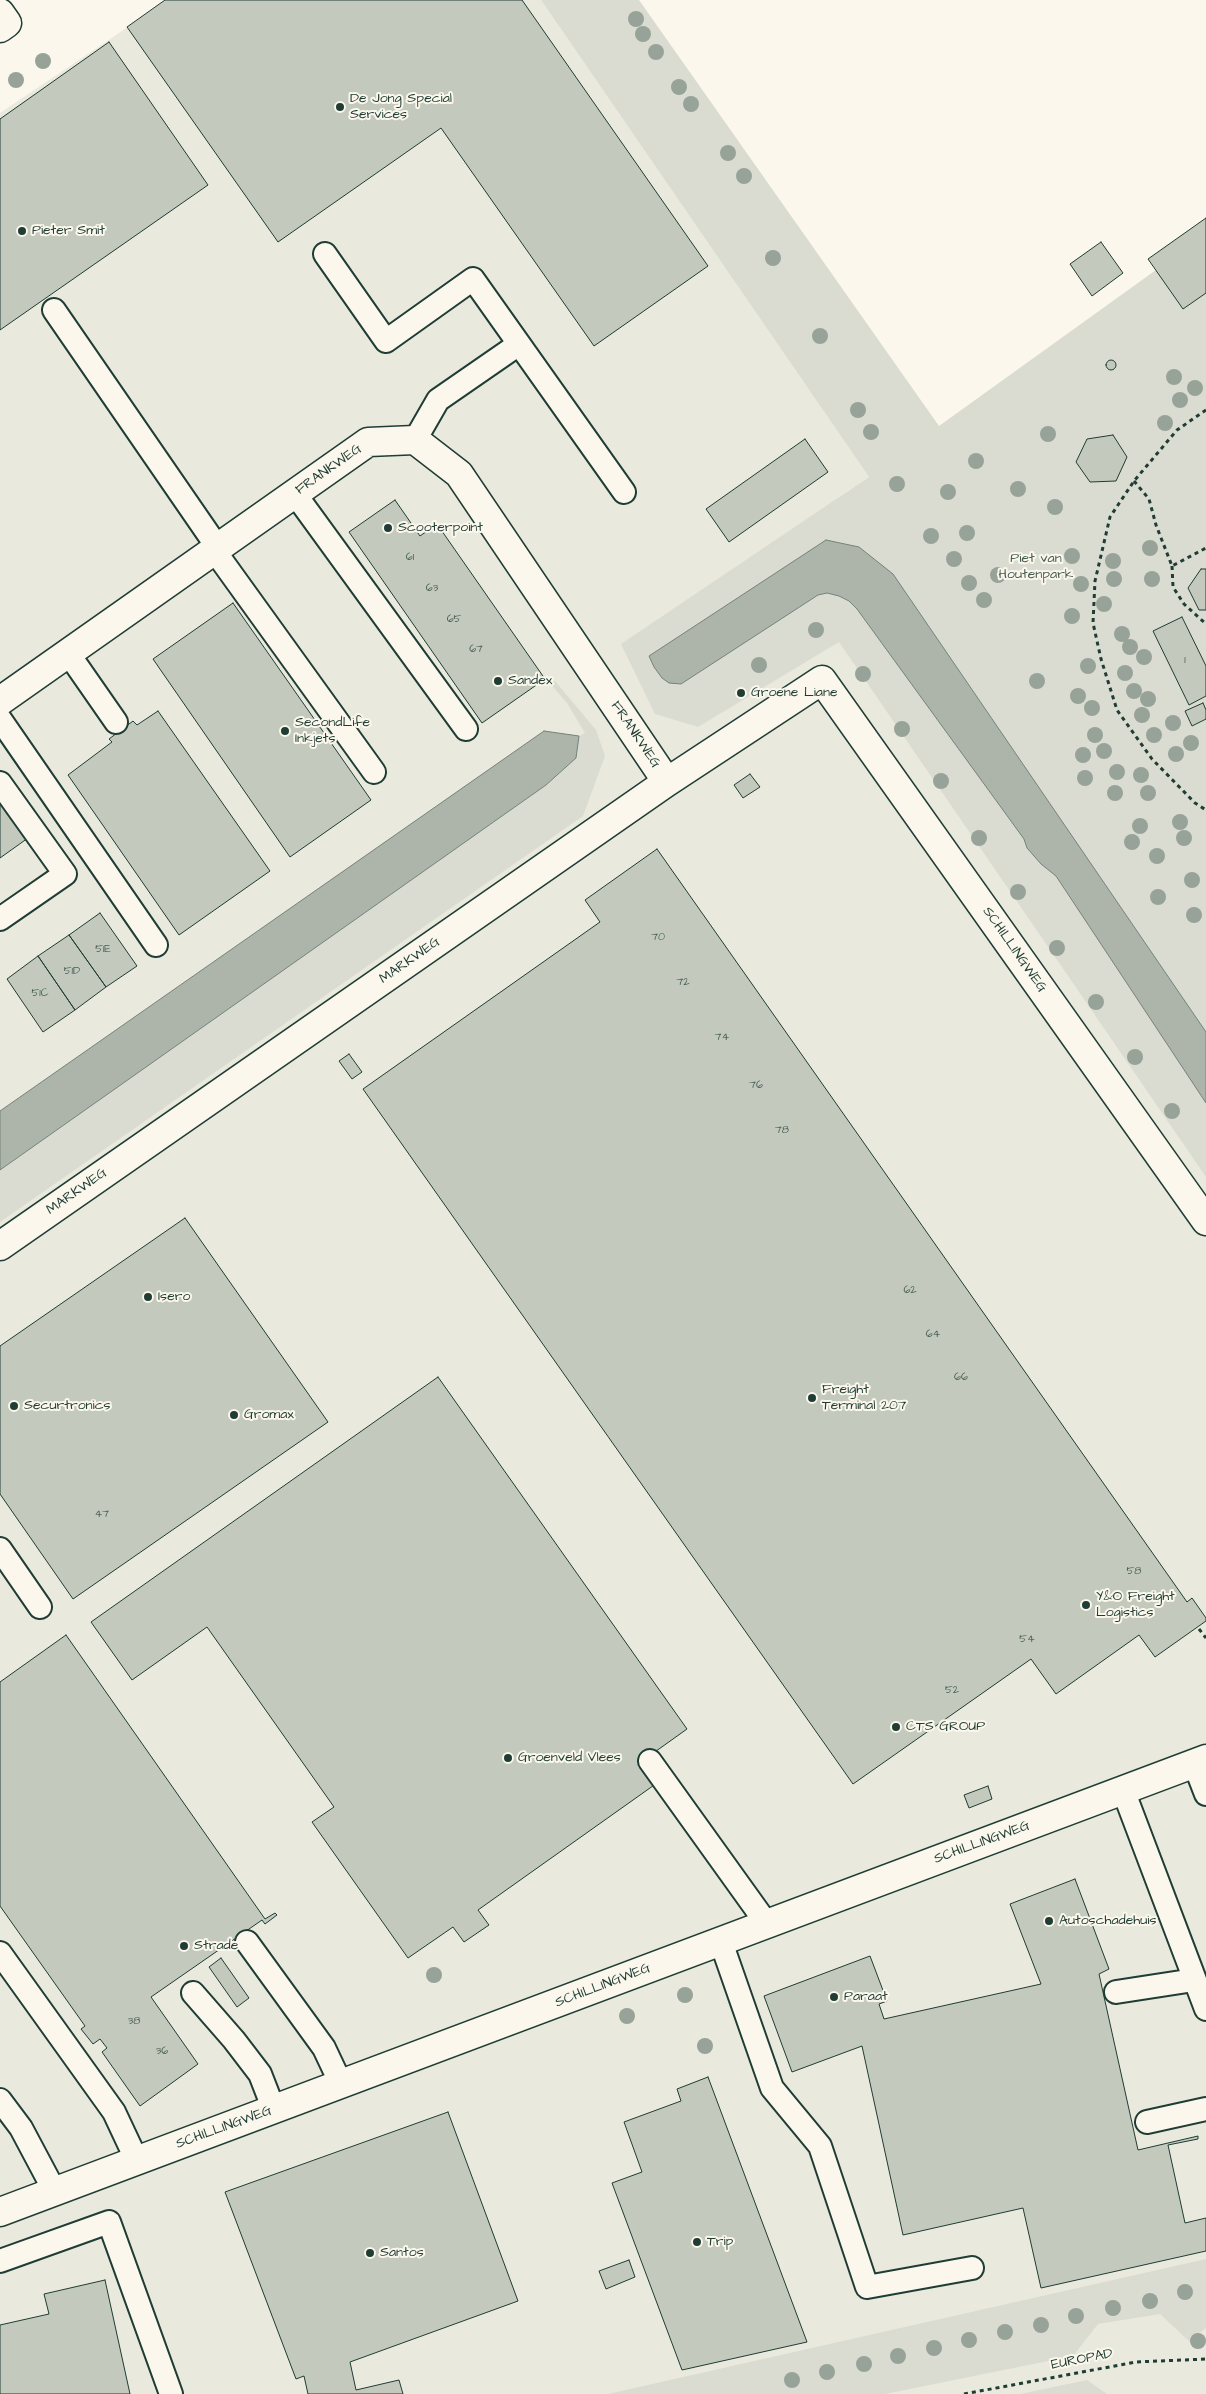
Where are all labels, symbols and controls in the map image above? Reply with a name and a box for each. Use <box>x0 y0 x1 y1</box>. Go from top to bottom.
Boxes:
place label: De Jong Special Services <box>350 91 452 124</box>
marker: De Jong Special Services <box>334 101 346 113</box>
place label: Pieter Smit <box>32 223 105 239</box>
marker: Pieter Smit <box>16 225 28 237</box>
street label: FRANKWEG <box>293 441 365 499</box>
place label: Scooterpoint <box>398 520 483 536</box>
marker: Scooterpoint <box>382 522 394 534</box>
house number: 61 <box>406 551 414 565</box>
park label: Piet van Houtenpark <box>999 551 1073 584</box>
house number: 63 <box>426 582 438 596</box>
house number: 65 <box>447 613 461 627</box>
house number: 67 <box>469 643 483 657</box>
house number: 1 <box>1184 654 1186 668</box>
place label: Sandex <box>508 673 552 689</box>
marker: Sandex <box>492 675 504 687</box>
place label: Groene Liane <box>751 685 838 701</box>
marker: Groene Liane <box>735 687 747 699</box>
street label: FRANKWEG <box>606 698 664 772</box>
place label: SecondLife Inkjets <box>295 715 370 748</box>
marker: SecondLife Inkjets <box>279 725 291 737</box>
street label: SCHILLINGWEG <box>978 904 1050 996</box>
house number: 70 <box>651 931 665 945</box>
street label: MARKWEG <box>376 934 444 988</box>
house number: 51E <box>95 943 111 957</box>
house number: 51D <box>64 965 80 979</box>
house number: 72 <box>676 976 690 990</box>
house number: 51C <box>32 987 48 1001</box>
house number: 74 <box>715 1031 729 1045</box>
house number: 76 <box>749 1079 763 1093</box>
house number: 78 <box>775 1124 789 1138</box>
street label: MARKWEG <box>43 1165 111 1219</box>
house number: 62 <box>903 1284 917 1298</box>
place label: Isero <box>158 1289 190 1305</box>
marker: Isero <box>142 1291 154 1303</box>
house number: 64 <box>926 1328 940 1342</box>
house number: 66 <box>954 1371 968 1385</box>
place label: Freight Terminal 207 <box>822 1382 906 1414</box>
marker: Freight Terminal 207 <box>806 1392 818 1404</box>
place label: Securtronics <box>24 1398 111 1414</box>
marker: Securtronics <box>8 1400 20 1412</box>
place label: Gromax <box>244 1407 294 1423</box>
marker: Gromax <box>228 1409 240 1421</box>
house number: 47 <box>95 1508 109 1522</box>
house number: 58 <box>1127 1565 1141 1579</box>
place label: Y&O Freight Logistics <box>1096 1589 1175 1621</box>
marker: Y&O Freight Logistics <box>1080 1599 1092 1611</box>
house number: 54 <box>1019 1633 1035 1647</box>
house number: 52 <box>945 1684 959 1698</box>
place label: CTS GROUP <box>906 1719 985 1735</box>
marker: CTS GROUP <box>890 1721 902 1733</box>
place label: Groenveld Vlees <box>518 1750 621 1766</box>
marker: Groenveld Vlees <box>502 1752 514 1764</box>
street label: SCHILLINGWEG <box>932 1818 1032 1868</box>
place label: Autoschadehuis <box>1059 1913 1156 1929</box>
marker: Autoschadehuis <box>1043 1915 1055 1927</box>
place label: Strade <box>194 1938 238 1954</box>
marker: Strade <box>178 1940 190 1952</box>
street label: SCHILLINGWEG <box>553 1960 653 2012</box>
place label: Paraat <box>844 1989 888 2005</box>
marker: Paraat <box>828 1991 840 2003</box>
house number: 38 <box>128 2015 140 2029</box>
house number: 36 <box>156 2045 168 2059</box>
street label: SCHILLINGWEG <box>174 2103 274 2153</box>
place label: Trip <box>707 2234 733 2250</box>
marker: Trip <box>691 2236 703 2248</box>
place label: Santos <box>380 2245 424 2261</box>
marker: Santos <box>364 2247 376 2259</box>
street label: EUROPAD <box>1050 2346 1114 2374</box>

